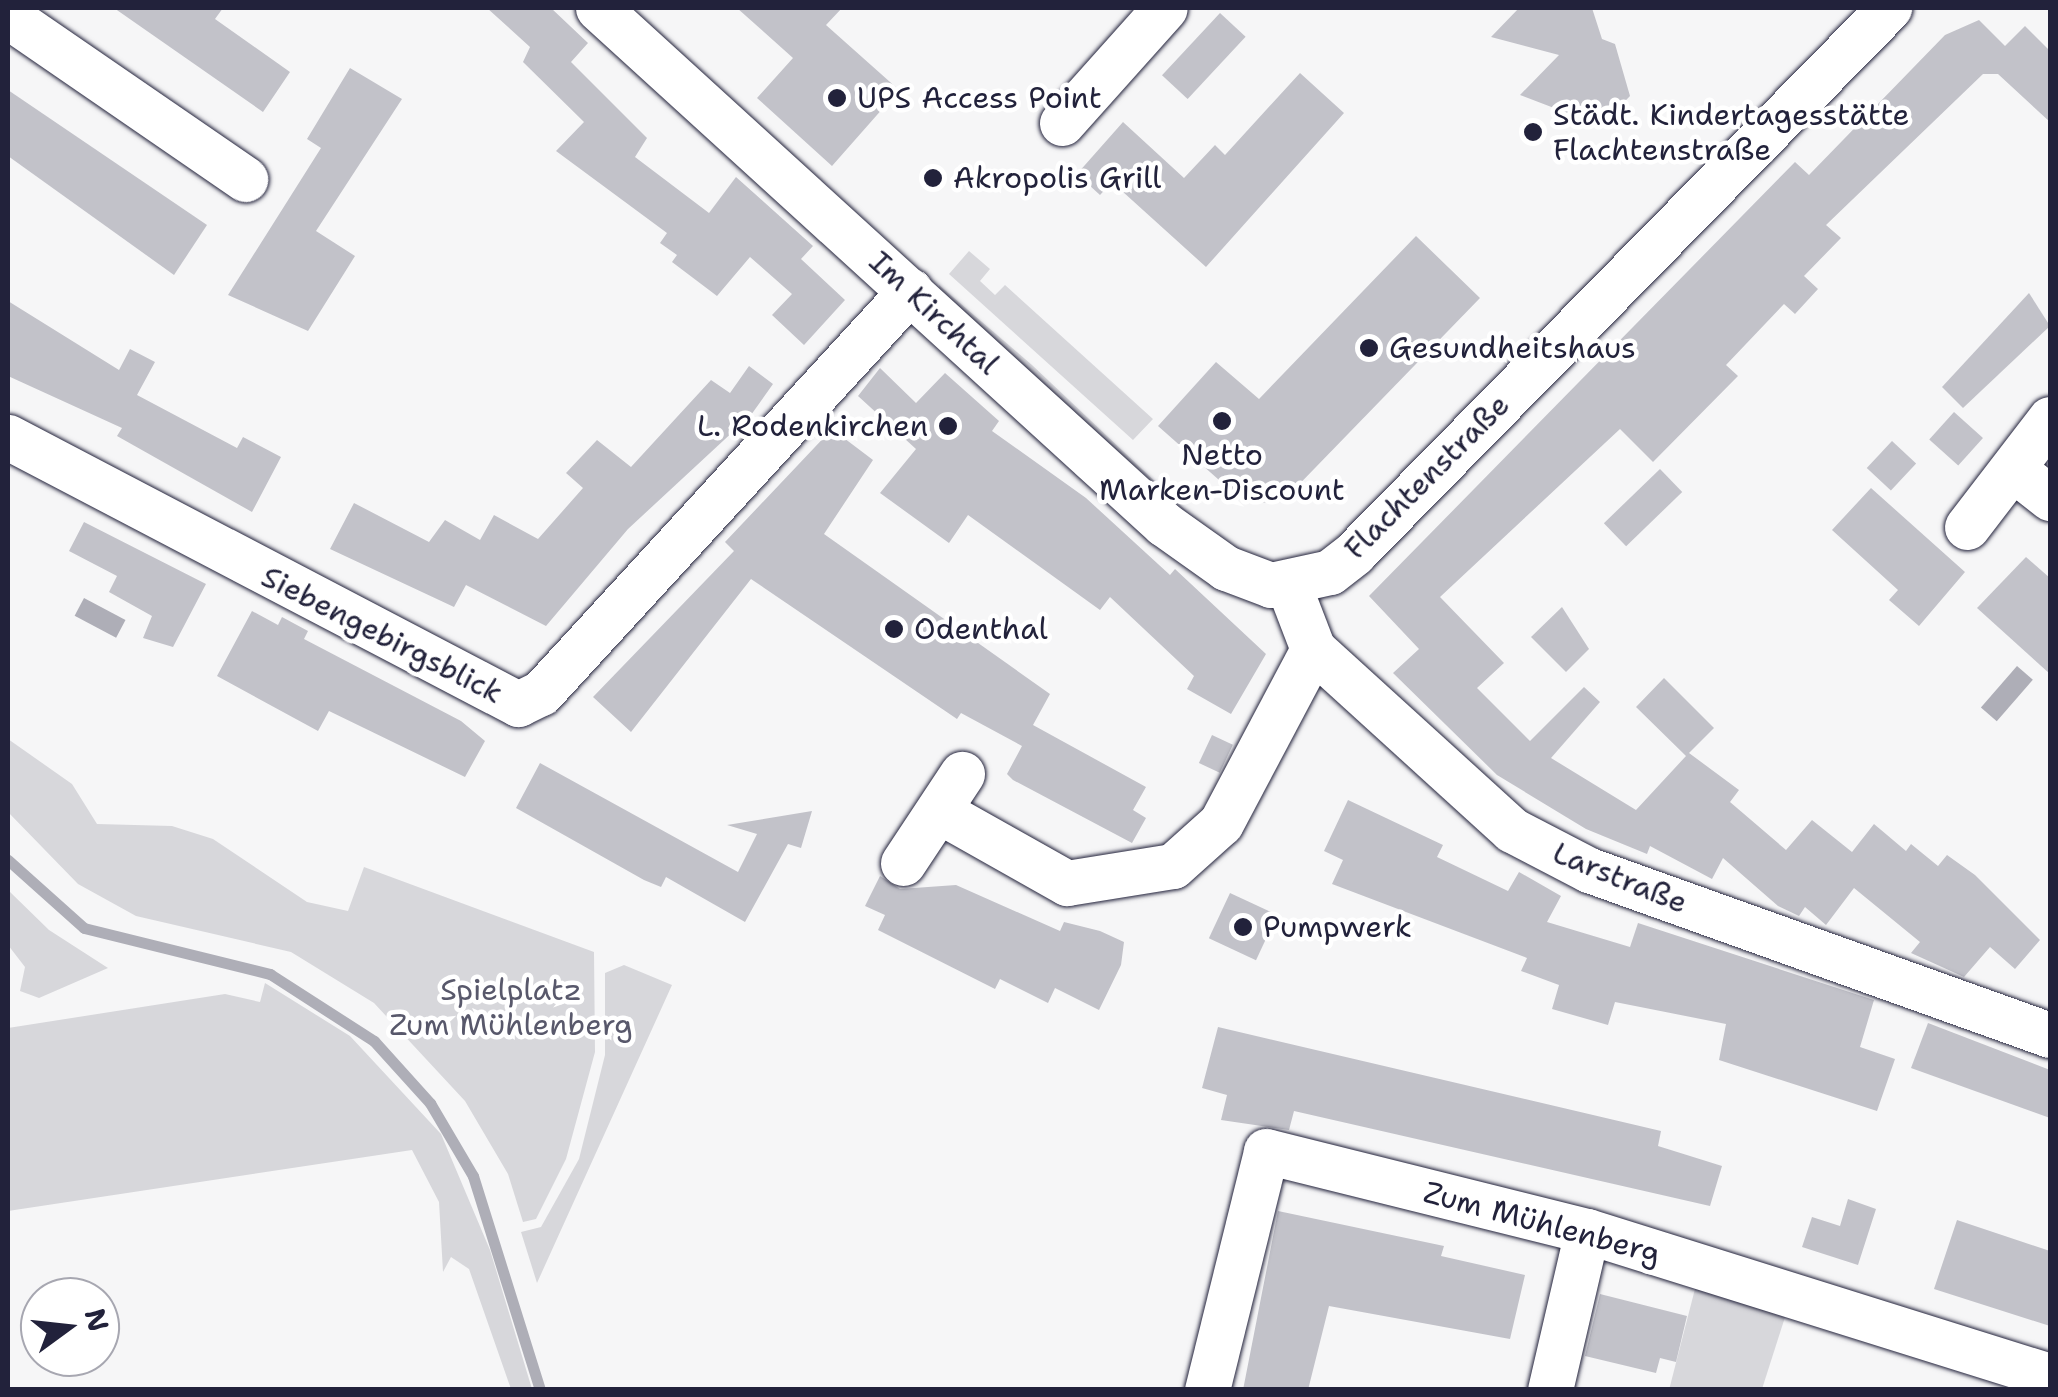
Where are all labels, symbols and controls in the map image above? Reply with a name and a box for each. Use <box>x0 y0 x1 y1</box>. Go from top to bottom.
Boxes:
place label: UPS Access Point <box>857 80 1102 116</box>
marker: UPS Access Point <box>826 87 848 109</box>
place label: Städt. Kindertagesstätte Flachtenstraße <box>1553 97 1910 168</box>
marker: Städt. Kindertagesstätte Flachtenstraße <box>1522 121 1544 143</box>
place label: Akropolis Grill <box>953 160 1161 196</box>
marker: Akropolis Grill <box>922 167 944 189</box>
street label: Im Kirchtal <box>862 244 1006 382</box>
place label: Gesundheitshaus <box>1389 330 1636 366</box>
marker: Gesundheitshaus <box>1358 337 1380 359</box>
street label: Flachtenstraße <box>1337 387 1517 567</box>
place label: L. Rodenkirchen <box>697 408 928 444</box>
marker: Netto Marken-Discount <box>1211 410 1233 432</box>
marker: L. Rodenkirchen <box>937 415 959 437</box>
place label: Netto Marken-Discount <box>1099 437 1345 508</box>
street label: Siebengebirgsblick <box>255 559 509 711</box>
place label: Odenthal <box>914 611 1048 647</box>
marker: Odenthal <box>883 618 905 640</box>
street label: Larstraße <box>1548 835 1692 921</box>
place label: Pumpwerk <box>1263 909 1412 945</box>
marker: Pumpwerk <box>1232 916 1254 938</box>
park label: Spielplatz Zum Mühlenberg <box>389 972 633 1042</box>
street label: Zum Mühlenberg <box>1420 1174 1664 1272</box>
north arrow <box>20 1277 120 1377</box>
text: N <box>76 1304 118 1335</box>

